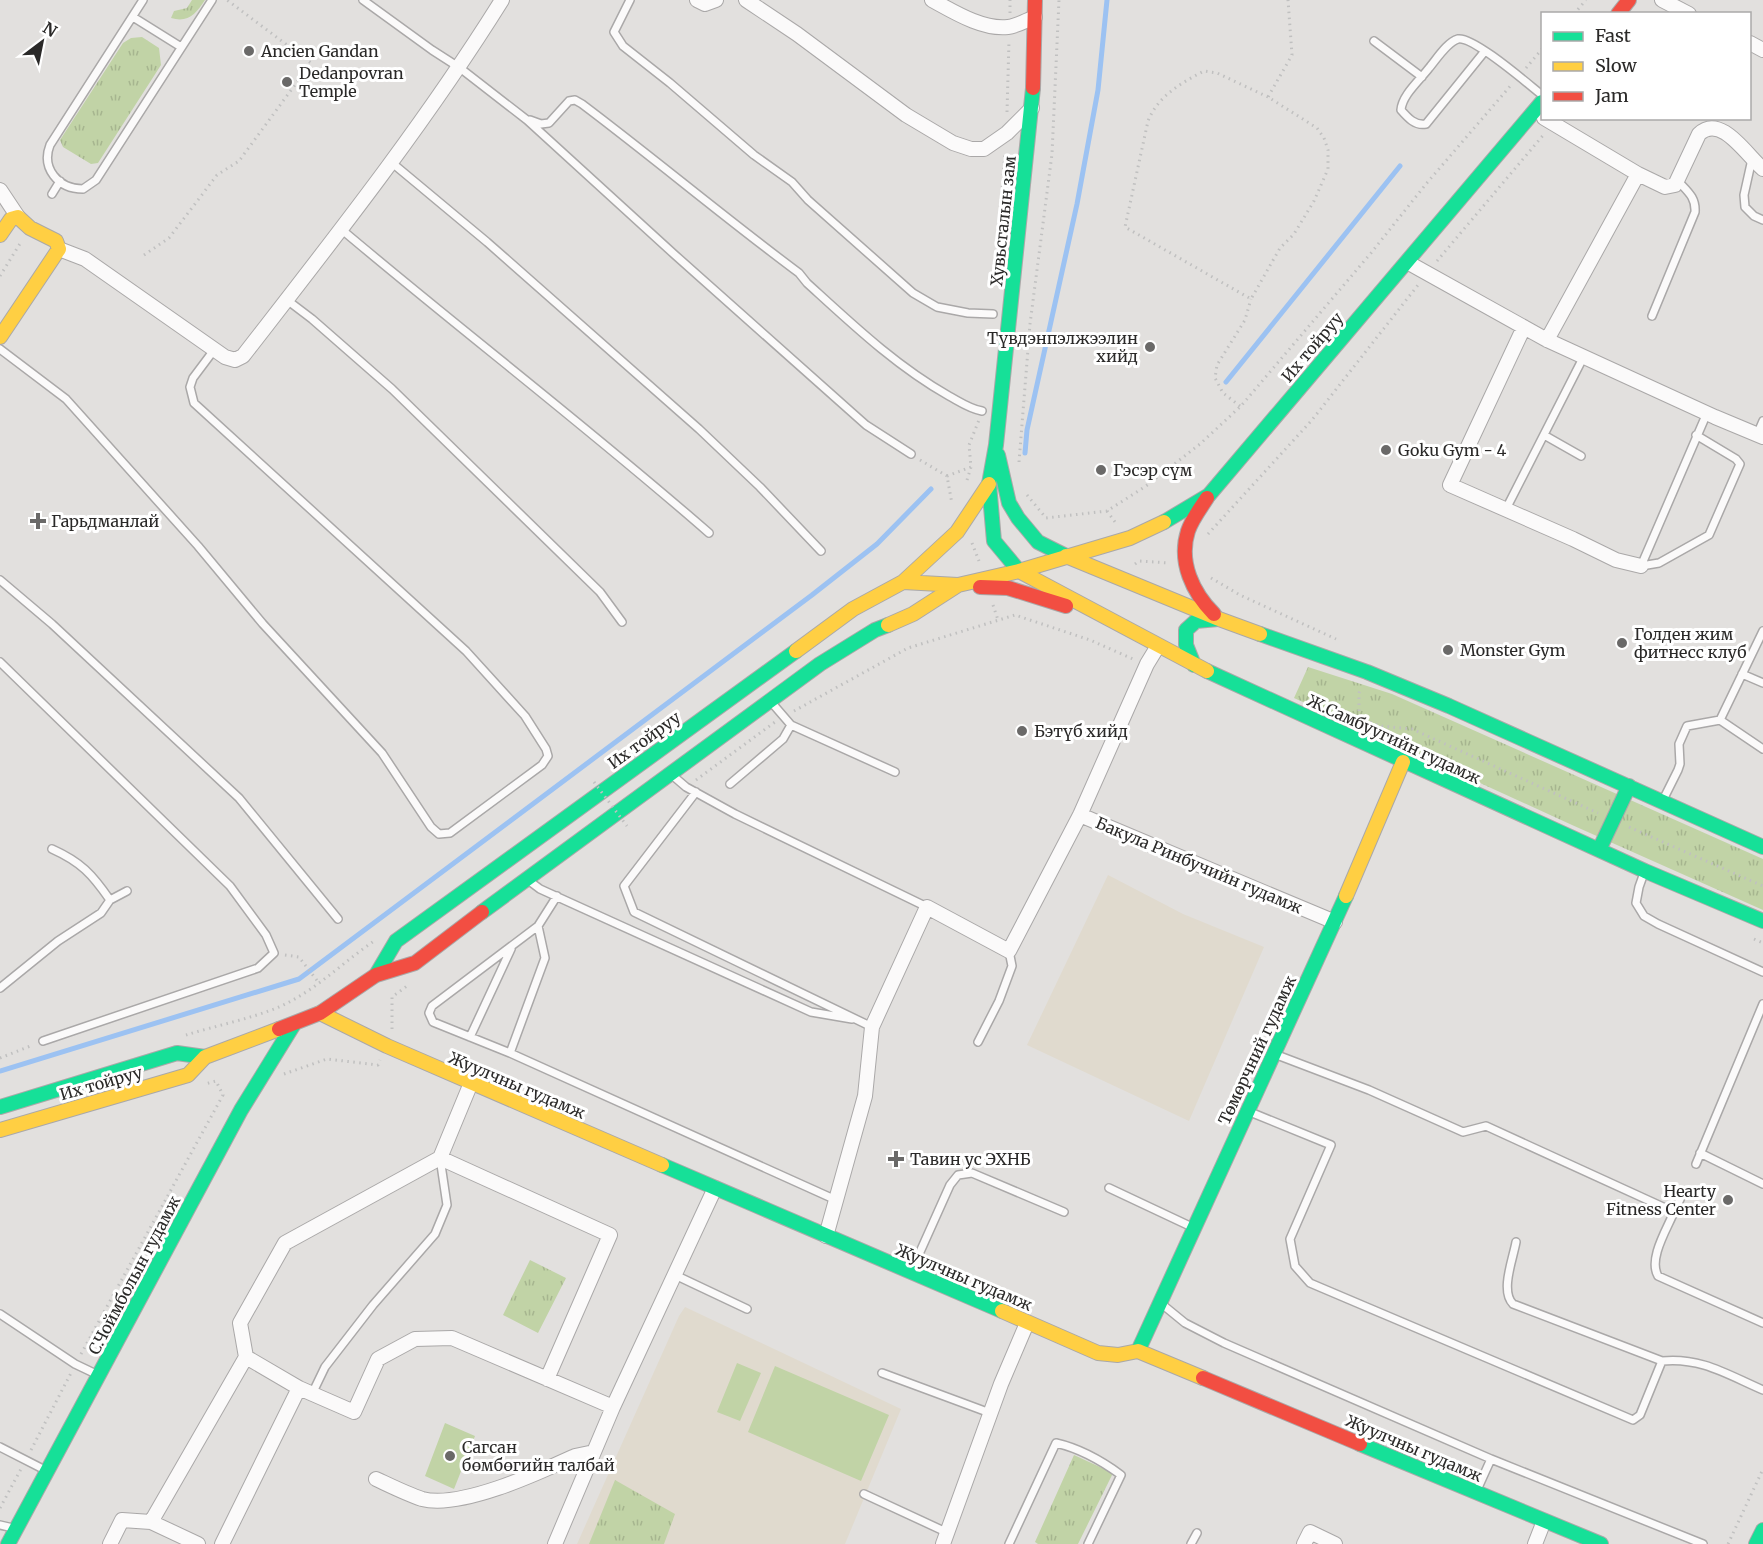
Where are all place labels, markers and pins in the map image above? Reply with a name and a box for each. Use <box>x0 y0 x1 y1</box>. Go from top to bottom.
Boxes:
place label: Ancien Gandan <box>260 41 379 61</box>
marker: Ancien Gandan <box>242 44 256 58</box>
place label: Dedanpovran Temple <box>299 63 404 101</box>
marker: Dedanpovran Temple <box>280 75 294 89</box>
place label: Түвдэнпэлжээлин хийд <box>987 328 1138 366</box>
marker: Түвдэнпэлжээлин хийд <box>1143 340 1157 354</box>
place label: Goku Gym - 4 <box>1398 440 1507 460</box>
marker: Goku Gym - 4 <box>1379 443 1393 457</box>
place label: Гэсэр сүм <box>1113 460 1192 480</box>
marker: Гэсэр сүм <box>1094 463 1108 477</box>
place label: Гарьдманлай <box>51 511 159 531</box>
marker: Гарьдманлай <box>29 512 47 530</box>
place label: Голден жим фитнесс клуб <box>1634 624 1747 662</box>
marker: Голден жим фитнесс клуб <box>1615 636 1629 650</box>
place label: Monster Gym <box>1460 640 1565 660</box>
marker: Monster Gym <box>1441 643 1455 657</box>
place label: Бэтүб хийд <box>1034 721 1128 741</box>
marker: Бэтүб хийд <box>1015 724 1029 738</box>
place label: Тавин ус ЭХНБ <box>910 1149 1031 1169</box>
marker: Тавин ус ЭХНБ <box>887 1150 905 1168</box>
place label: Hearty Fitness Center <box>1606 1181 1717 1219</box>
marker: Hearty Fitness Center <box>1721 1193 1735 1207</box>
place label: Сагсан бөмбөгийн талбай <box>462 1437 615 1475</box>
marker: Сагсан бөмбөгийн талбай <box>443 1449 457 1463</box>

